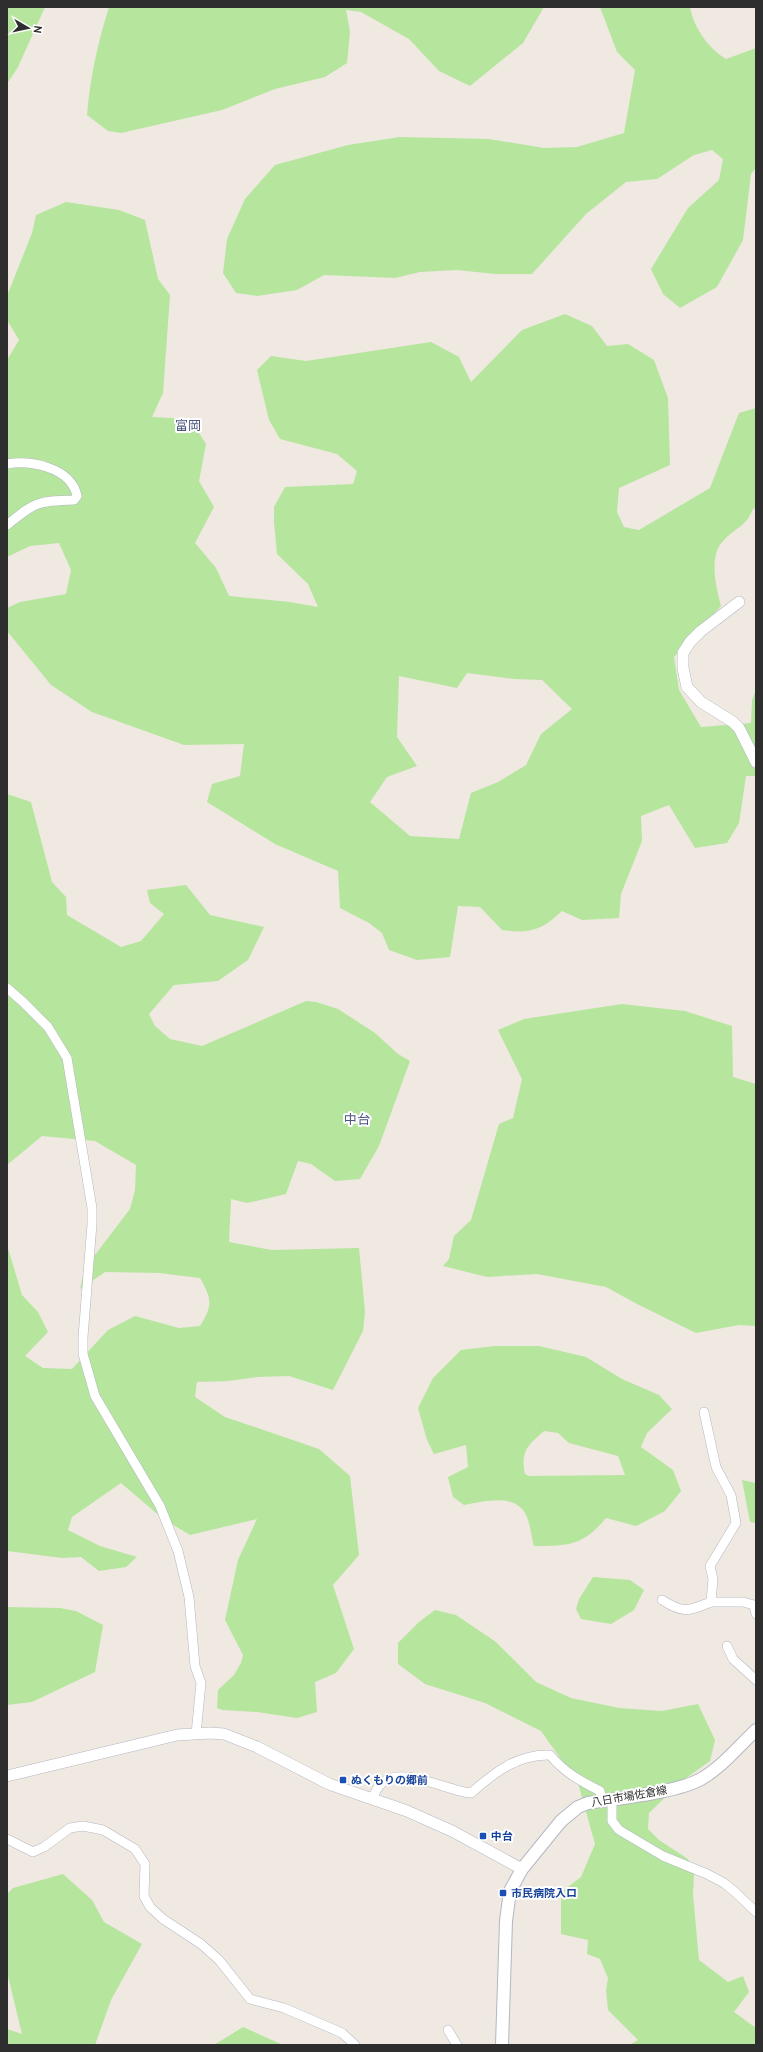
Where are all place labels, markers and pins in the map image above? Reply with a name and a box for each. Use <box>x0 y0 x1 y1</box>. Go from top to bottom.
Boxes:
place label: ぬくもりの郷前 <box>351 1773 428 1787</box>
marker: ぬくもりの郷前 <box>338 1775 348 1785</box>
place label: 中台 <box>491 1829 513 1843</box>
marker: 中台 <box>478 1831 488 1841</box>
place label: 市民病院入ロ <box>511 1886 577 1900</box>
marker: 市民病院入ロ <box>498 1888 508 1898</box>

